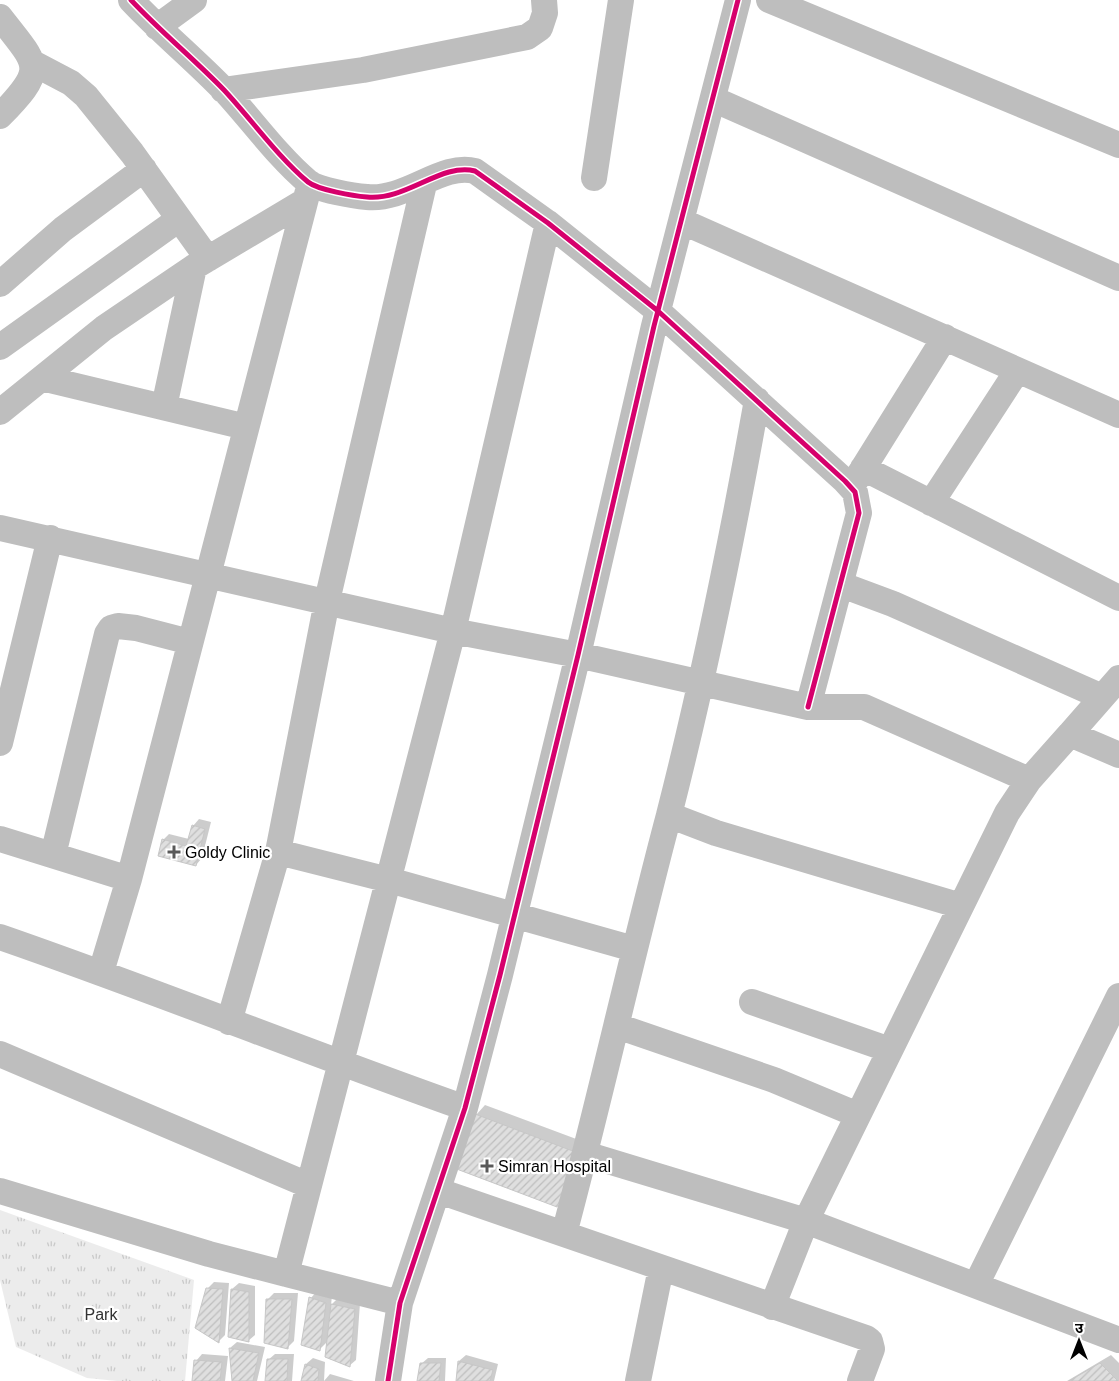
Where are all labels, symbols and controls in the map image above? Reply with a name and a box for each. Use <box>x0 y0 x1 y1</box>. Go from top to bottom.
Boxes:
place label: Goldy Clinic <box>185 844 270 861</box>
marker: Goldy Clinic <box>167 845 181 859</box>
place label: Simran Hospital <box>498 1158 611 1175</box>
marker: Simran Hospital <box>480 1159 494 1173</box>
park label: Park <box>85 1306 118 1323</box>
north arrow <box>1054 1316 1104 1366</box>
text: उ <box>1075 1320 1084 1336</box>

